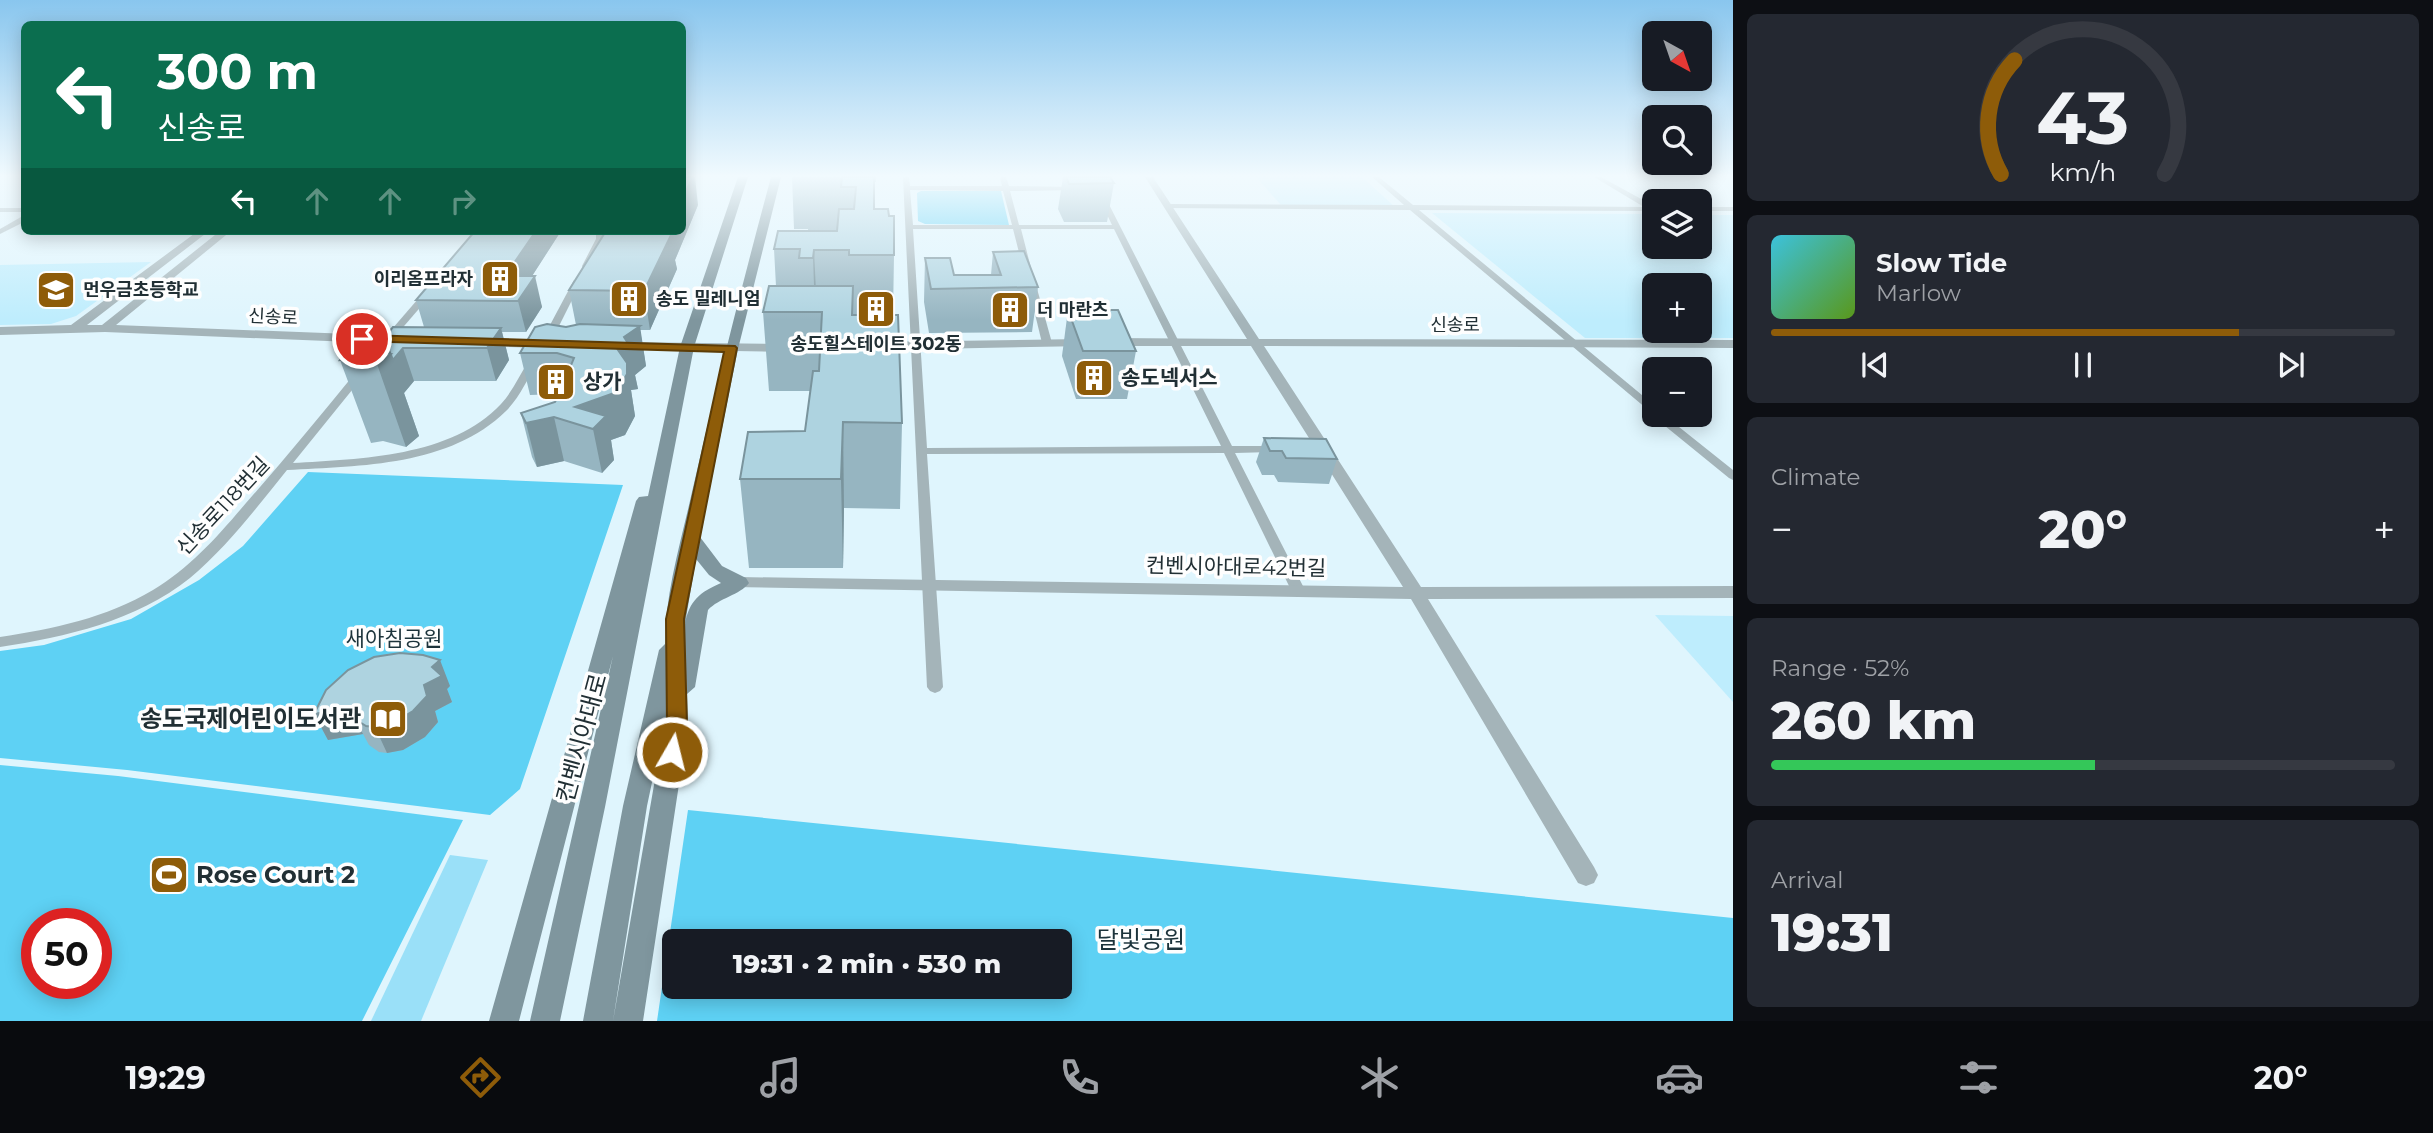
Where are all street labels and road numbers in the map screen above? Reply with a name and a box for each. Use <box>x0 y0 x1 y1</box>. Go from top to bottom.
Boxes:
street label: 신송로 <box>248 305 298 329</box>
street label: 신송로 <box>1430 314 1480 336</box>
street label: 신송로118번길 <box>171 451 274 560</box>
street label: 컨벤시아대로42번길 <box>1146 552 1326 581</box>
street label: 컨벤시아대로 <box>550 670 613 806</box>

